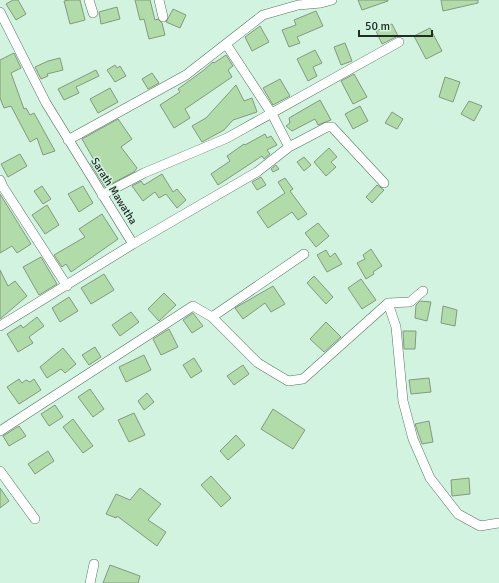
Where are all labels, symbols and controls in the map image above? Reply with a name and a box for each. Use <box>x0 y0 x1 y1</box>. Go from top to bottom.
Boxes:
scale bar <box>359 12 432 38</box>
text: 50 m <box>365 19 390 34</box>
street label: Sarath Mawatha <box>88 155 140 227</box>

